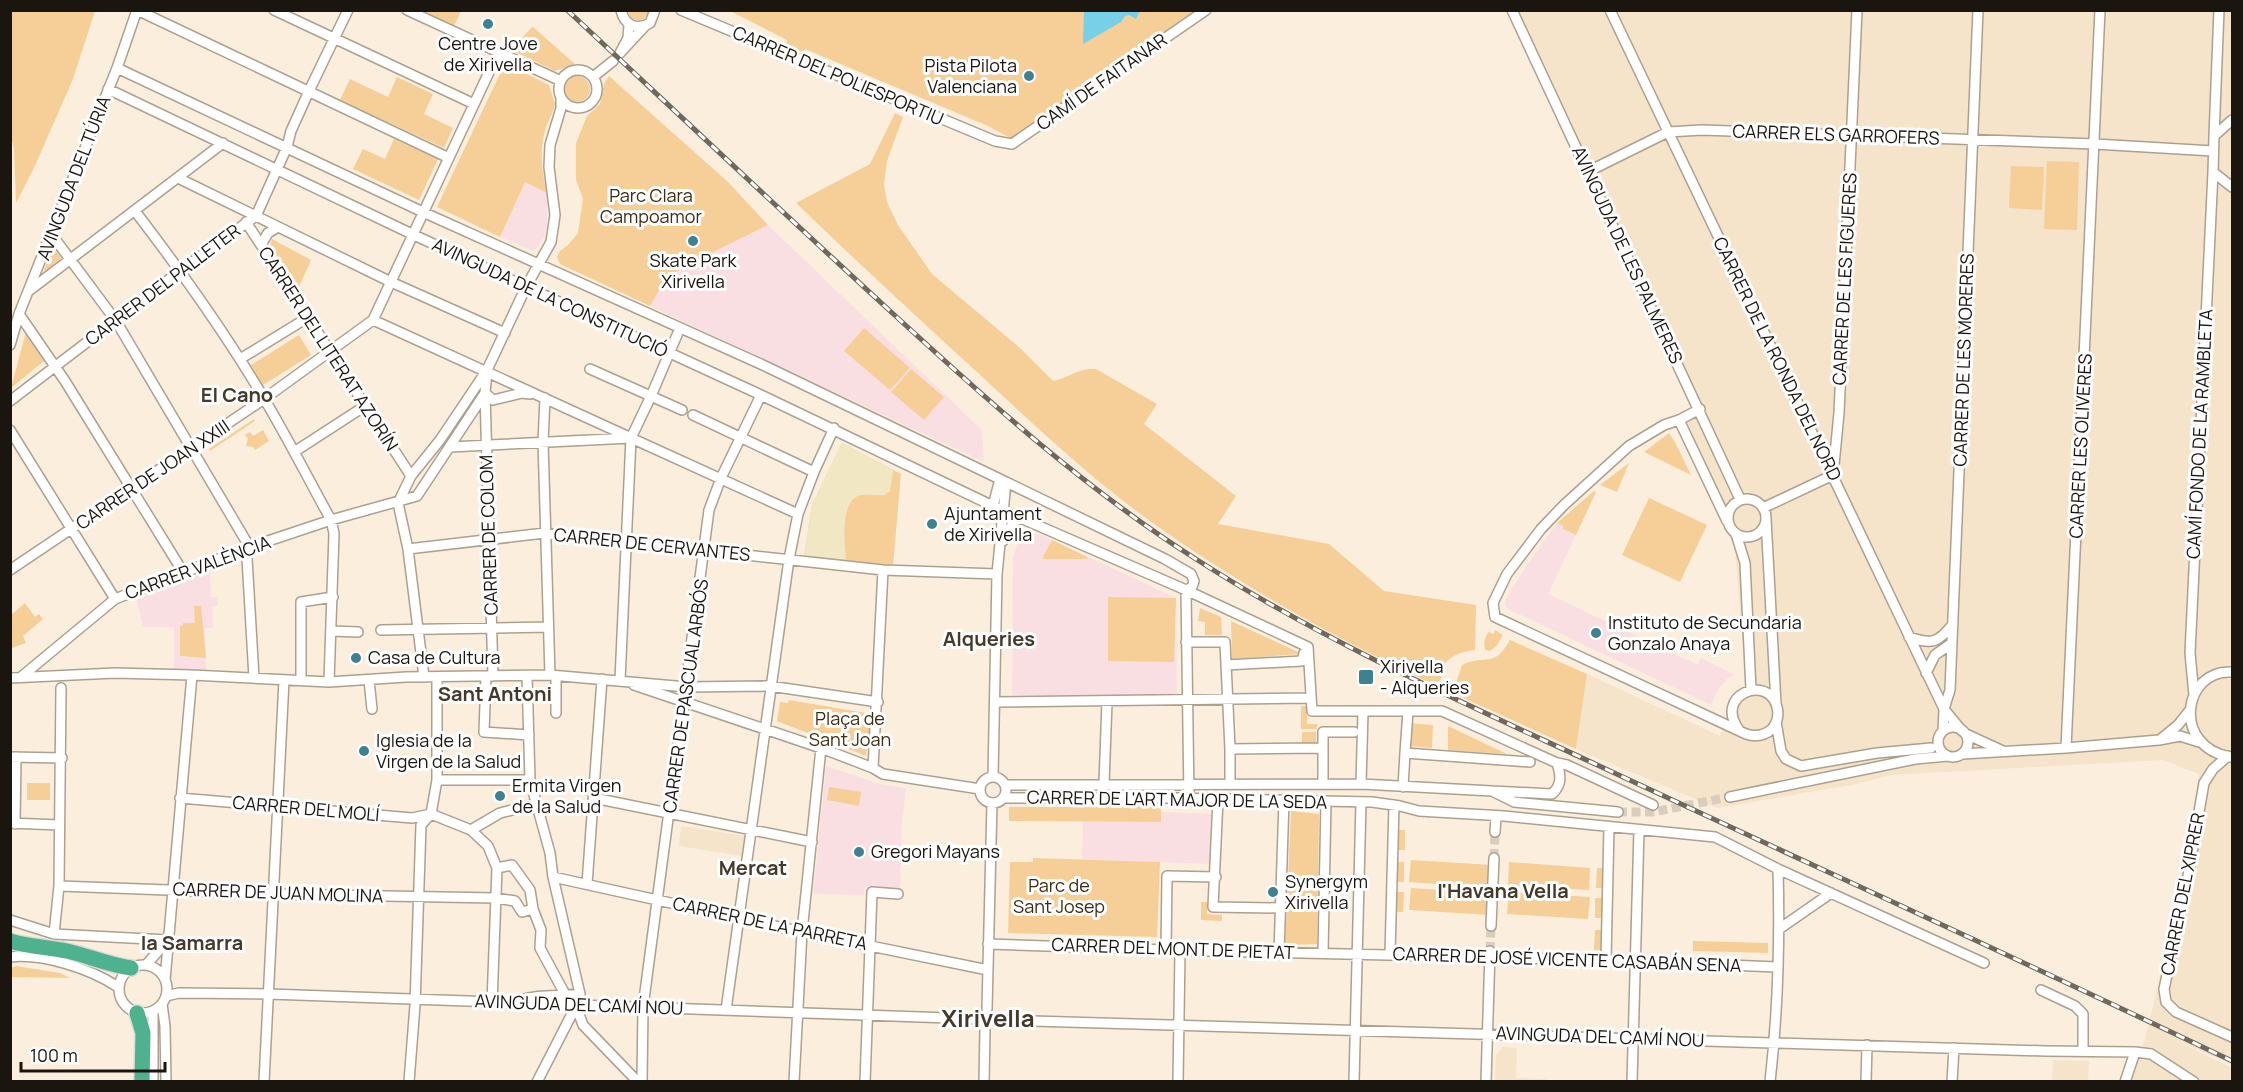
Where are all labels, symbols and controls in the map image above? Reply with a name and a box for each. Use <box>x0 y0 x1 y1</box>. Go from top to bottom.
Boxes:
marker: Centre Jove de Xirivella <box>481 17 495 31</box>
street label: CARRER DEL POLIESPORTIU <box>729 20 948 130</box>
street label: CAMÍ DE FAITANAR <box>1031 27 1171 135</box>
place label: Centre Jove de Xirivella <box>438 31 538 76</box>
place label: Pista Pilota Valenciana <box>925 53 1017 98</box>
marker: Pista Pilota Valenciana <box>1022 69 1036 83</box>
street label: AVINGUDA DEL TÚRIA <box>31 91 116 263</box>
street label: CARRER ELS GARROFERS <box>1732 118 1940 150</box>
street label: AVINGUDA DE LES PALMERES <box>1567 142 1689 367</box>
street label: CARRER DE LES FIGUERES <box>1826 172 1862 386</box>
park label: Parc Clara Campoamor <box>600 183 702 228</box>
street label: CARRER DEL PALLETER <box>80 218 245 350</box>
street label: AVINGUDA DE LA CONSTITUCIÓ <box>429 232 672 362</box>
street label: CARRER DE LA RONDA DEL NORD <box>1708 233 1848 484</box>
marker: Skate Park Xirivella <box>686 234 700 248</box>
street label: CARRER DEL LITERAT AZORÍN <box>254 242 404 455</box>
place label: Skate Park Xirivella <box>650 248 737 293</box>
street label: CARRER DE LES MORERES <box>1947 253 1979 467</box>
street label: CAMÍ FONDO DE LA RAMBLETA <box>2180 308 2218 560</box>
street label: CARRER LES OLIVERES <box>2063 353 2097 539</box>
district label: El Cano <box>201 381 273 408</box>
street label: CARRER DE JOAN XXIII <box>71 414 234 535</box>
street label: CARRER DE COLOM <box>473 454 503 616</box>
place label: Ajuntament de Xirivella <box>944 501 1042 546</box>
marker: Ajuntament de Xirivella <box>925 517 939 531</box>
street label: CARRER DE CERVANTES <box>553 522 751 566</box>
street label: CARRER VALÈNCIA <box>122 529 274 605</box>
street label: CARRER DE PASCUAL ARBÓS <box>657 577 713 814</box>
place label: Instituto de Secundaria Gonzalo Anaya <box>1608 610 1802 655</box>
district label: Alqueries <box>943 625 1035 652</box>
marker: Instituto de Secundaria Gonzalo Anaya <box>1589 626 1603 640</box>
place label: Casa de Cultura <box>368 645 501 669</box>
marker: Casa de Cultura <box>349 651 363 665</box>
place label: Xirivella - Alqueries <box>1380 654 1469 699</box>
marker: Xirivella - Alqueries <box>1357 668 1375 686</box>
district label: Sant Antoni <box>438 680 552 707</box>
park label: Plaça de Sant Joan <box>809 706 891 751</box>
place label: Iglesia de la Virgen de la Salud <box>376 728 521 773</box>
marker: Iglesia de la Virgen de la Salud <box>357 744 371 758</box>
place label: Ermita Virgen de la Salud <box>512 773 621 818</box>
street label: CARRER DE L'ART MAJOR DE LA SEDA <box>1027 784 1328 814</box>
marker: Ermita Virgen de la Salud <box>493 789 507 803</box>
street label: CARRER DEL MOLÍ <box>232 790 381 826</box>
street label: CARRER DEL XIPRER <box>2154 811 2210 977</box>
place label: Gregori Mayans <box>871 839 1000 863</box>
marker: Gregori Mayans <box>852 845 866 859</box>
district label: Mercat <box>719 854 787 881</box>
place label: Synergym Xirivella <box>1285 869 1368 914</box>
park label: Parc de Sant Josep <box>1013 873 1105 918</box>
street label: CARRER DE JUAN MOLINA <box>172 876 384 908</box>
district label: l'Havana Vella <box>1437 877 1569 904</box>
marker: Synergym Xirivella <box>1266 885 1280 899</box>
street label: CARRER DE LA PARRETA <box>671 891 870 955</box>
district label: la Samarra <box>141 929 243 956</box>
street label: CARRER DEL MONT DE PIETAT <box>1051 932 1295 964</box>
street label: CARRER DE JOSÉ VICENTE CASABÁN SENA <box>1392 941 1742 977</box>
street label: AVINGUDA DEL CAMÍ NOU <box>474 988 684 1020</box>
district label: Xirivella <box>941 1001 1035 1034</box>
street label: AVINGUDA DEL CAMÍ NOU <box>1495 1020 1705 1052</box>
scale bar <box>21 1035 165 1073</box>
text: 100 m <box>30 1043 78 1067</box>

